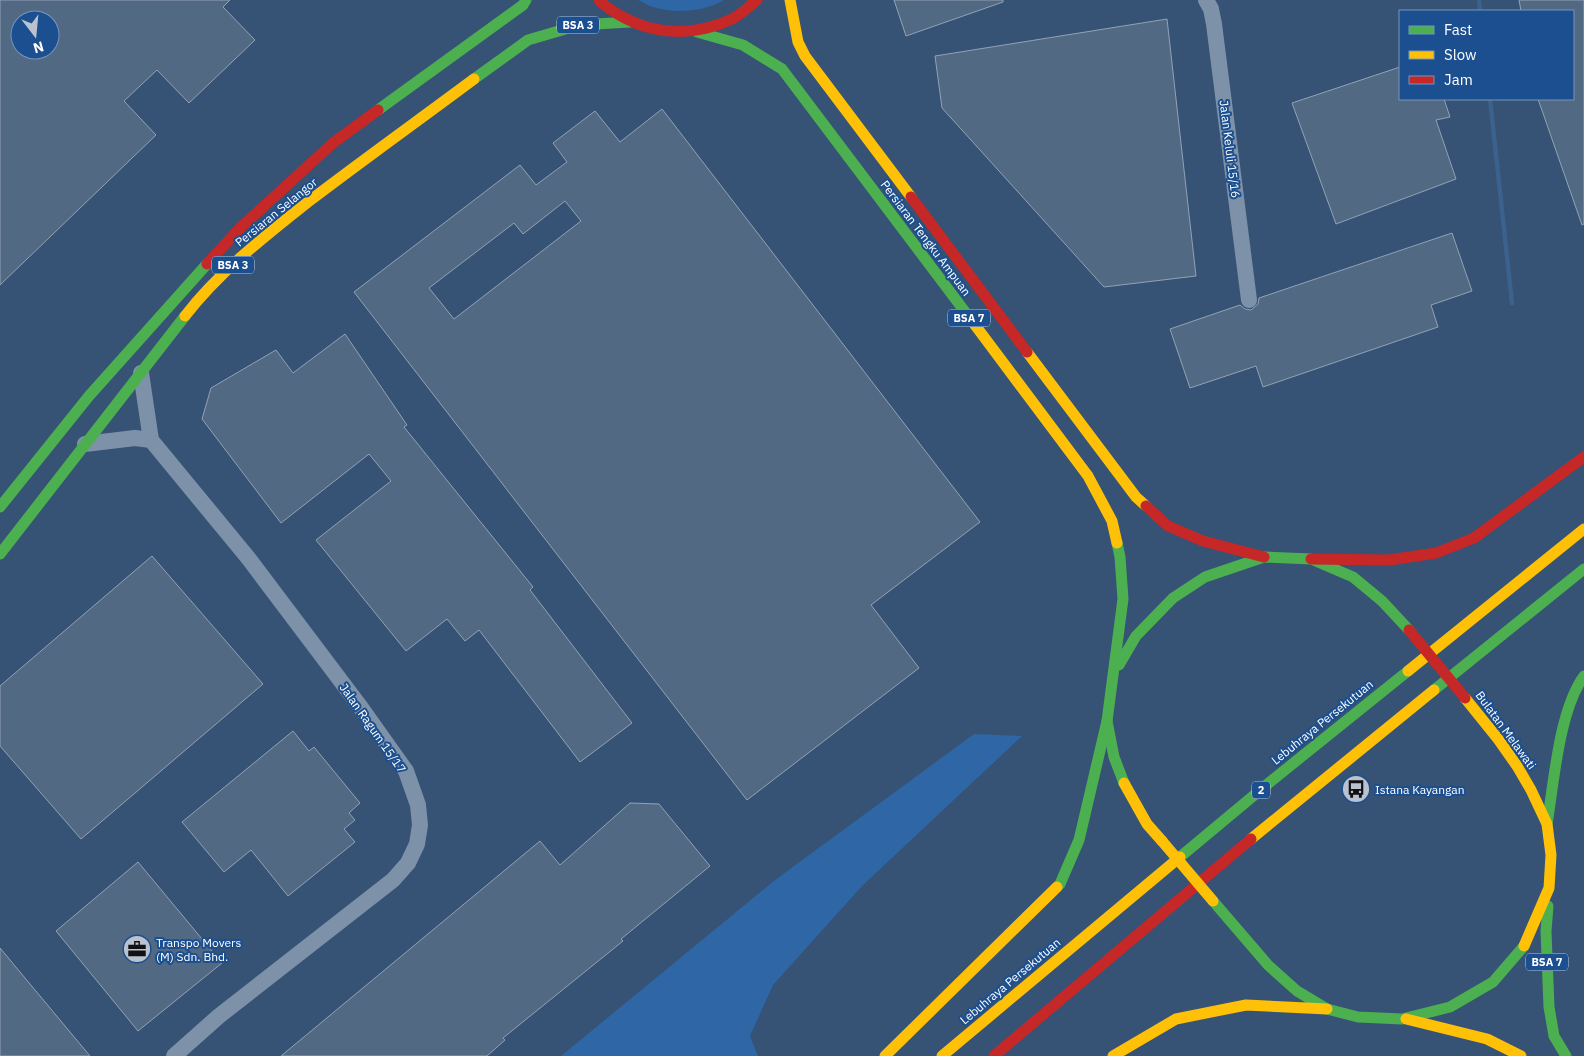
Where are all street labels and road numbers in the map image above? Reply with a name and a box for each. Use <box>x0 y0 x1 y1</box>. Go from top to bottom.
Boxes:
road number: BSA 3 <box>557 16 599 34</box>
street label: Jalan Keluli 15/16 <box>1217 99 1243 199</box>
street label: Persiaran Selangor <box>232 174 320 250</box>
street label: Persiaran Tengku Ampuan <box>878 177 974 299</box>
road number: BSA 3 <box>212 256 254 274</box>
road number: BSA 7 <box>948 310 990 326</box>
street label: Lebuhraya Persekutuan <box>1268 676 1376 768</box>
street label: Jalan Ragum 15/17 <box>337 680 409 776</box>
street label: Bulatan Melawati <box>1473 688 1539 772</box>
road number: 2 <box>1252 782 1270 798</box>
street label: Lebuhraya Persekutuan <box>957 935 1063 1027</box>
road number: BSA 7 <box>1526 954 1568 970</box>

